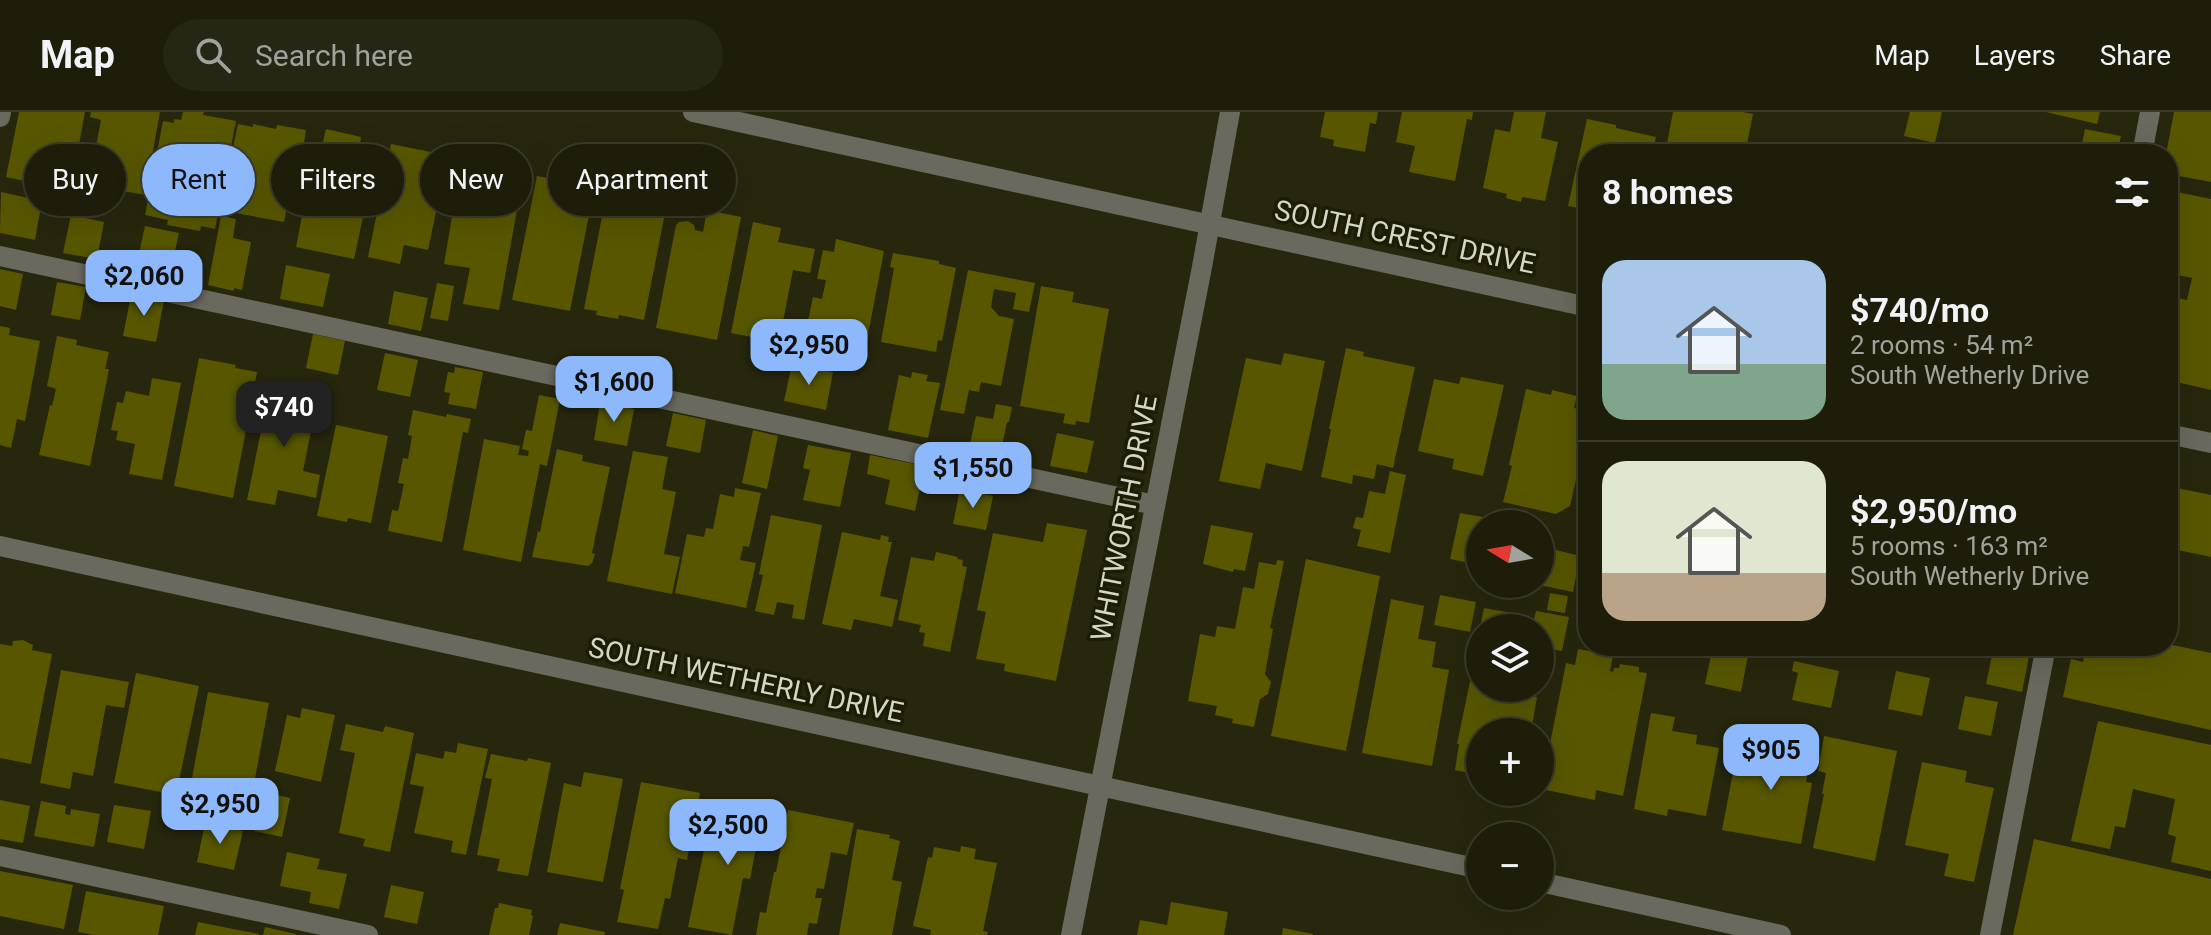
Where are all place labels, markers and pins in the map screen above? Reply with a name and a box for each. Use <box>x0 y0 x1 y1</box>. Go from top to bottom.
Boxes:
pin: $2,060 <box>79 250 209 318</box>
pin: $2,950 <box>744 319 874 387</box>
pin: $1,600 <box>549 356 679 424</box>
pin: $740 <box>237 381 331 449</box>
pin: $1,550 <box>908 442 1038 510</box>
pin: $905 <box>1724 724 1818 792</box>
pin: $2,950 <box>155 778 285 846</box>
pin: $2,500 <box>663 799 793 867</box>

